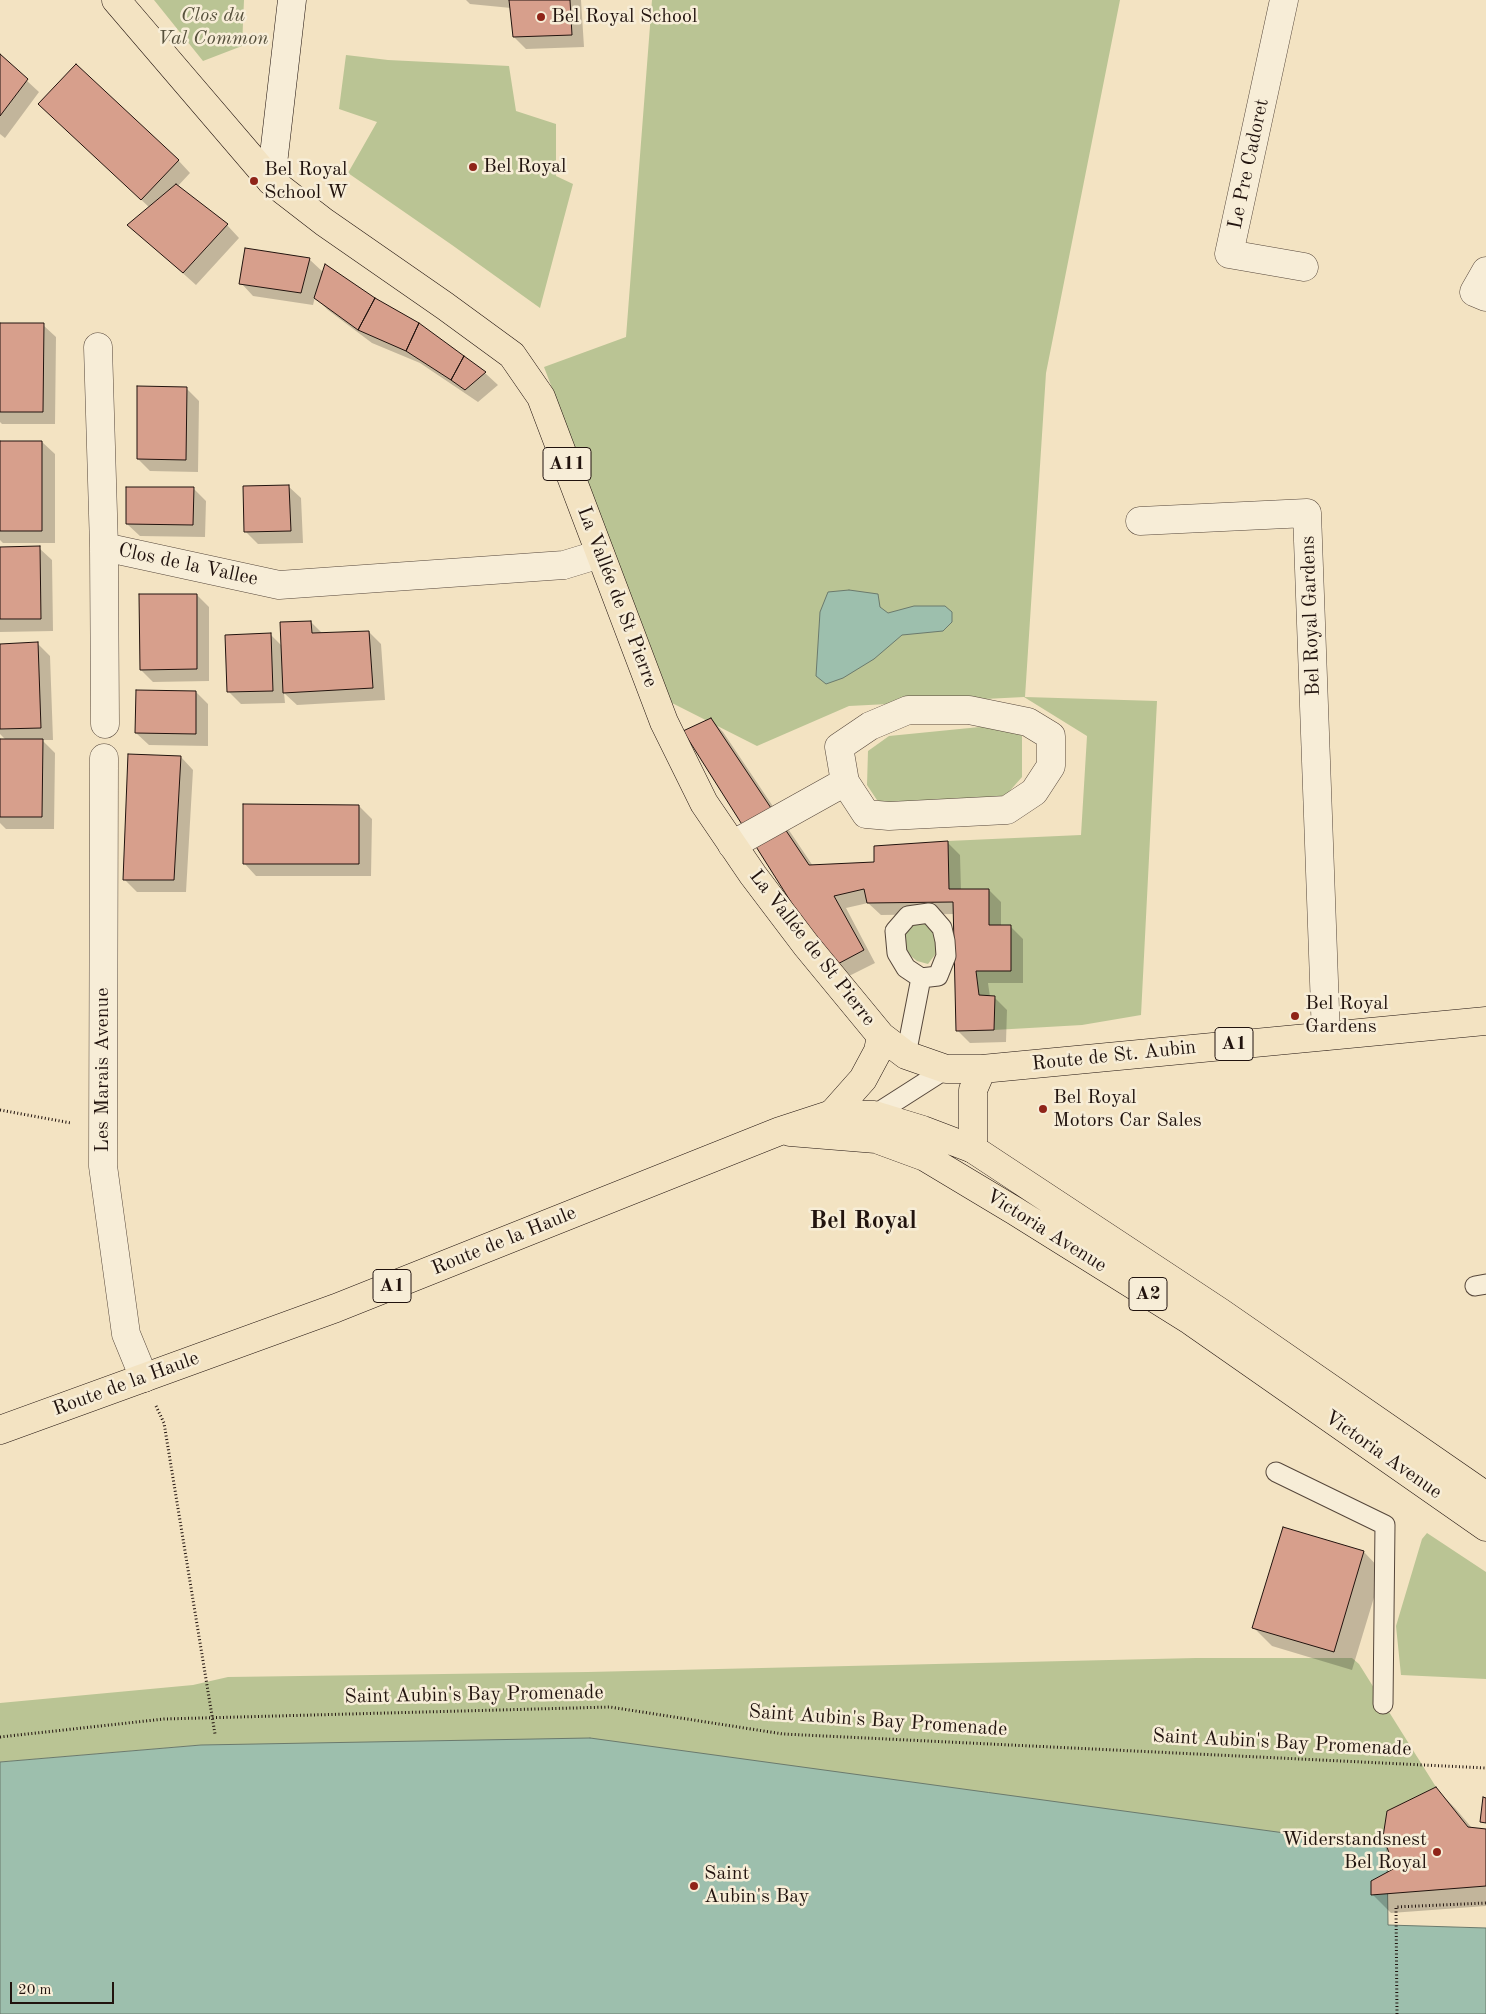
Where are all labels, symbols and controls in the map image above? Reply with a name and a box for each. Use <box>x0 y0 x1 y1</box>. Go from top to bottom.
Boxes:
park label: Clos du Val Common <box>157 4 269 51</box>
place label: Bel Royal School <box>551 5 697 29</box>
marker: Bel Royal School <box>535 11 547 23</box>
street label: Le Pre Cadoret <box>1223 97 1275 231</box>
place label: Bel Royal <box>483 155 566 179</box>
place label: Bel Royal School W <box>264 158 348 205</box>
marker: Bel Royal <box>467 161 479 173</box>
marker: Bel Royal School W <box>248 175 260 187</box>
road number: A11 <box>543 448 591 480</box>
street label: La Vallée de St Pierre <box>571 503 663 691</box>
street label: Bel Royal Gardens <box>1296 535 1326 697</box>
street label: Clos de la Vallee <box>116 538 260 592</box>
street label: La Vallée de St Pierre <box>744 865 880 1031</box>
street label: Les Marais Avenue <box>91 988 115 1152</box>
place label: Bel Royal Gardens <box>1305 992 1388 1039</box>
marker: Bel Royal Gardens <box>1289 1010 1301 1022</box>
road number: A1 <box>1215 1028 1253 1060</box>
street label: Route de St. Aubin <box>1031 1035 1197 1077</box>
place label: Bel Royal Motors Car Sales <box>1053 1086 1202 1133</box>
marker: Bel Royal Motors Car Sales <box>1037 1103 1049 1115</box>
street label: Victoria Avenue <box>981 1184 1111 1278</box>
street label: Route de la Haule <box>428 1201 580 1281</box>
district label: Bel Royal <box>809 1206 917 1236</box>
road number: A1 <box>373 1270 411 1302</box>
road number: A2 <box>1129 1278 1167 1310</box>
street label: Route de la Haule <box>50 1346 202 1422</box>
street label: Victoria Avenue <box>1320 1406 1446 1504</box>
street label: Saint Aubin's Bay Promenade <box>344 1681 604 1709</box>
street label: Saint Aubin's Bay Promenade <box>748 1700 1008 1742</box>
street label: Saint Aubin's Bay Promenade <box>1152 1724 1412 1762</box>
place label: Widerstandsnest Bel Royal <box>1282 1828 1427 1875</box>
marker: Widerstandsnest Bel Royal <box>1431 1846 1443 1858</box>
place label: Saint Aubin's Bay <box>704 1862 809 1909</box>
marker: Saint Aubin's Bay <box>688 1880 700 1892</box>
scale bar <box>12 1972 116 2004</box>
text: 20 m <box>18 1983 52 1998</box>

